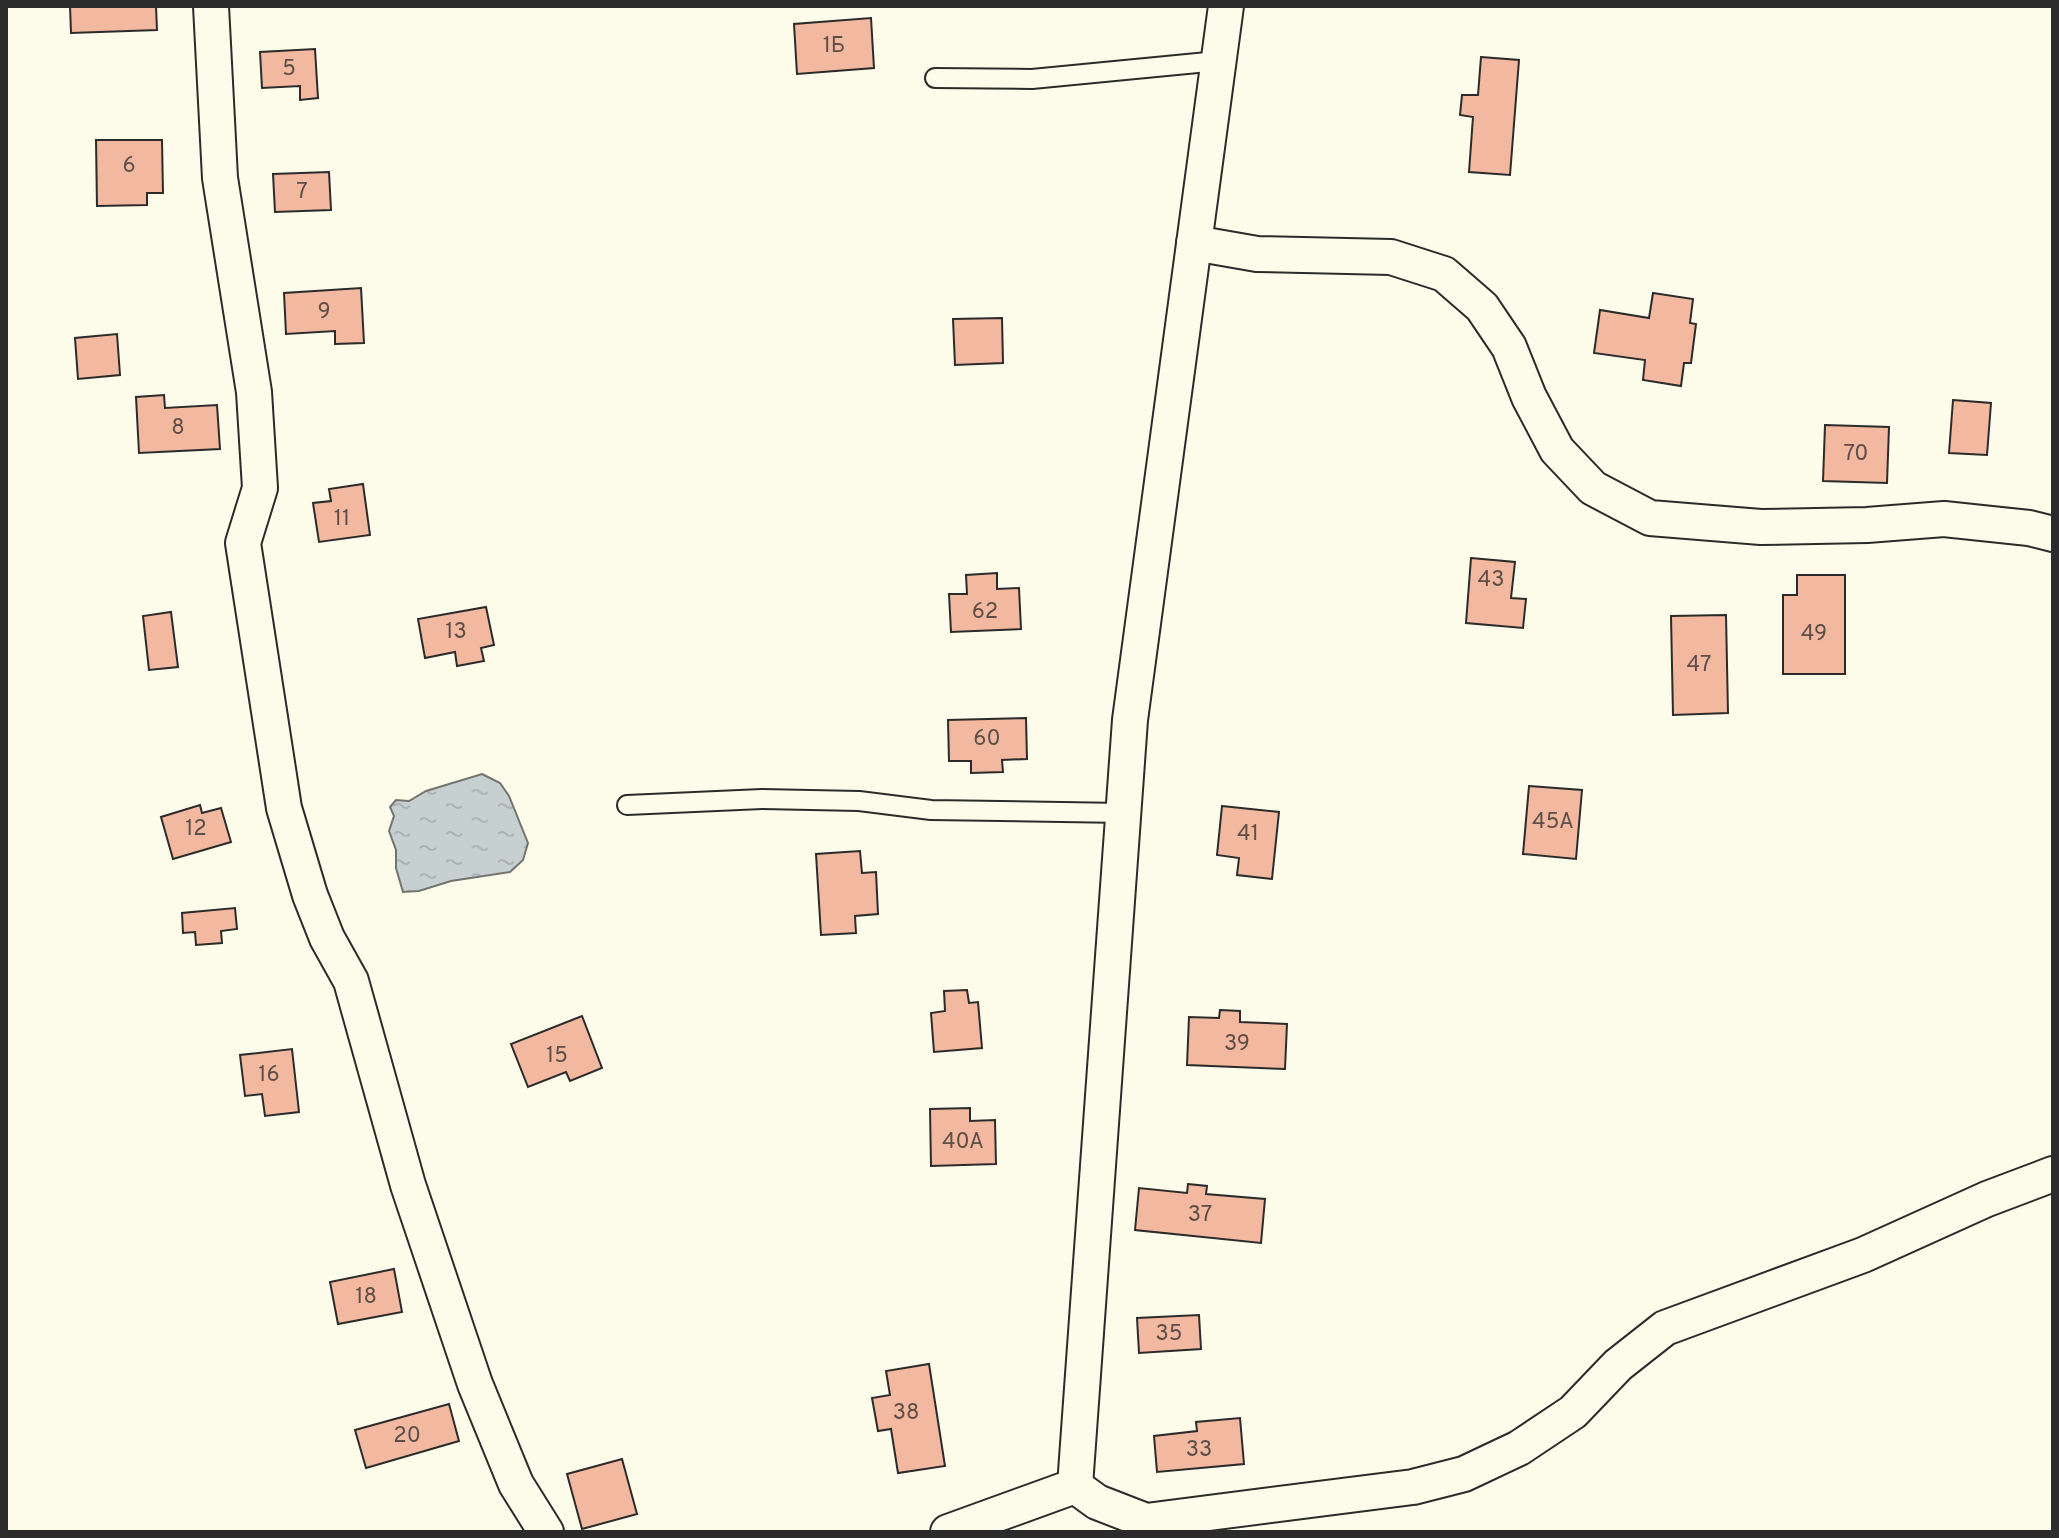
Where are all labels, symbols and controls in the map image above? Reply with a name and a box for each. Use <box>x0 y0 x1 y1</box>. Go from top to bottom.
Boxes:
house number: 1Б <box>823 33 845 60</box>
house number: 5 <box>282 56 296 83</box>
house number: 6 <box>122 153 136 180</box>
house number: 7 <box>296 179 308 206</box>
house number: 9 <box>317 299 331 326</box>
house number: 8 <box>171 415 185 442</box>
house number: 70 <box>1844 441 1868 468</box>
house number: 11 <box>334 506 350 533</box>
house number: 43 <box>1478 567 1504 594</box>
house number: 62 <box>972 599 998 626</box>
house number: 13 <box>445 619 467 646</box>
house number: 49 <box>1801 621 1827 648</box>
house number: 47 <box>1687 652 1711 679</box>
house number: 60 <box>973 726 1001 753</box>
house number: 45А <box>1532 809 1574 836</box>
house number: 12 <box>185 816 207 843</box>
house number: 41 <box>1237 821 1259 848</box>
house number: 39 <box>1224 1031 1250 1058</box>
house number: 15 <box>546 1043 568 1070</box>
house number: 16 <box>258 1062 280 1089</box>
house number: 40А <box>942 1129 984 1156</box>
house number: 37 <box>1188 1202 1212 1229</box>
house number: 18 <box>355 1284 377 1311</box>
house number: 35 <box>1156 1321 1182 1348</box>
house number: 38 <box>893 1400 919 1427</box>
house number: 20 <box>393 1423 421 1450</box>
house number: 33 <box>1186 1437 1212 1464</box>

